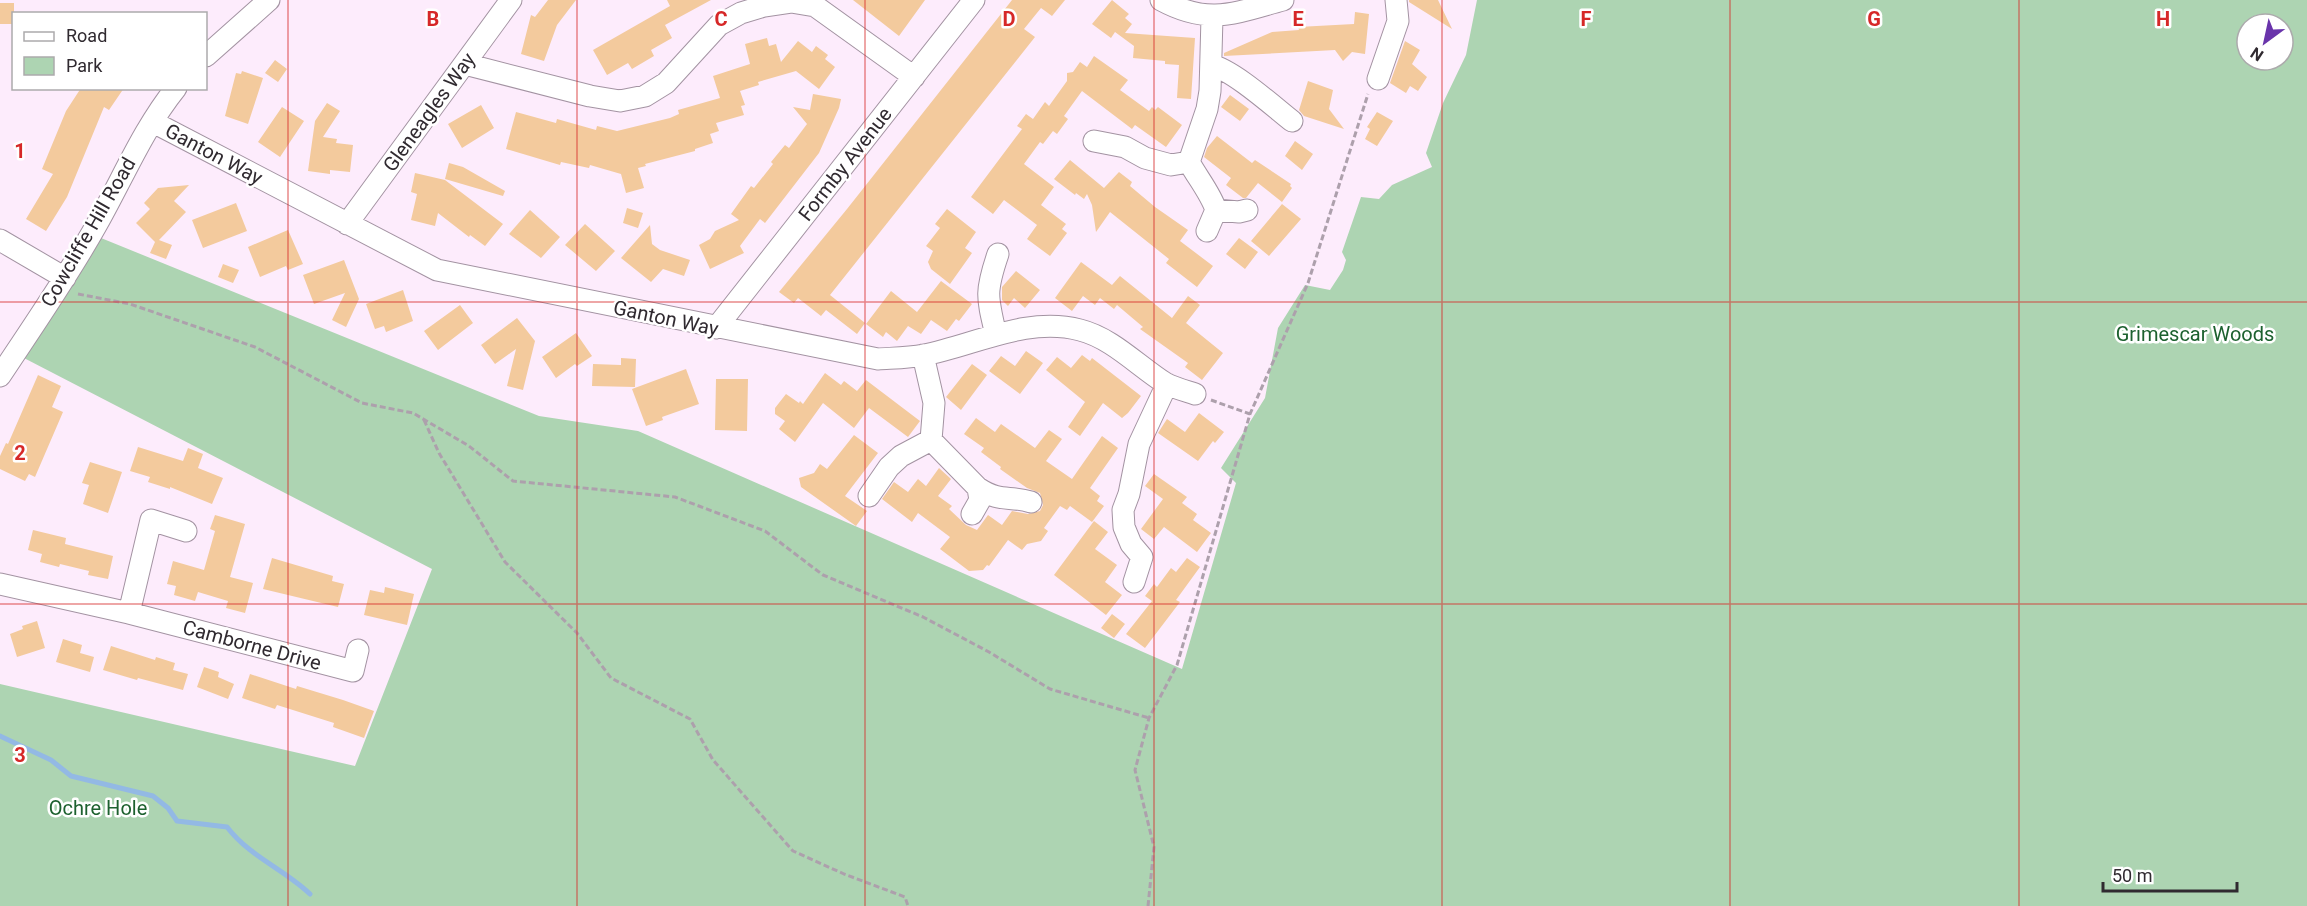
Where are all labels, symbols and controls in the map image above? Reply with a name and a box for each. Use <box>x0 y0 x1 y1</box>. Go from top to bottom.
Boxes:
text: B <box>427 7 439 31</box>
text: C <box>714 7 728 31</box>
text: D <box>1003 7 1016 31</box>
text: E <box>1292 7 1304 31</box>
text: F <box>1581 7 1592 31</box>
text: G <box>1867 7 1881 31</box>
text: H <box>2156 7 2170 31</box>
legend <box>12 12 207 90</box>
north arrow <box>2235 12 2295 72</box>
text: Road <box>66 25 107 46</box>
text: N <box>2247 43 2267 65</box>
street label: Gleneagles Way <box>378 47 481 176</box>
text: Park <box>66 55 103 76</box>
street label: Formby Avenue <box>793 102 897 226</box>
street label: Ganton Way <box>161 118 267 190</box>
text: 1 <box>14 139 26 163</box>
street label: Cowcliffe Hill Road <box>35 153 141 311</box>
street label: Ganton Way <box>611 295 721 341</box>
park label: Grimescar Woods <box>2116 322 2274 346</box>
text: 2 <box>14 441 26 465</box>
street label: Camborne Drive <box>180 615 324 675</box>
text: 3 <box>14 743 26 767</box>
park label: Ochre Hole <box>49 796 147 820</box>
scale bar <box>2103 855 2236 893</box>
text: 50 m <box>2112 865 2152 886</box>

